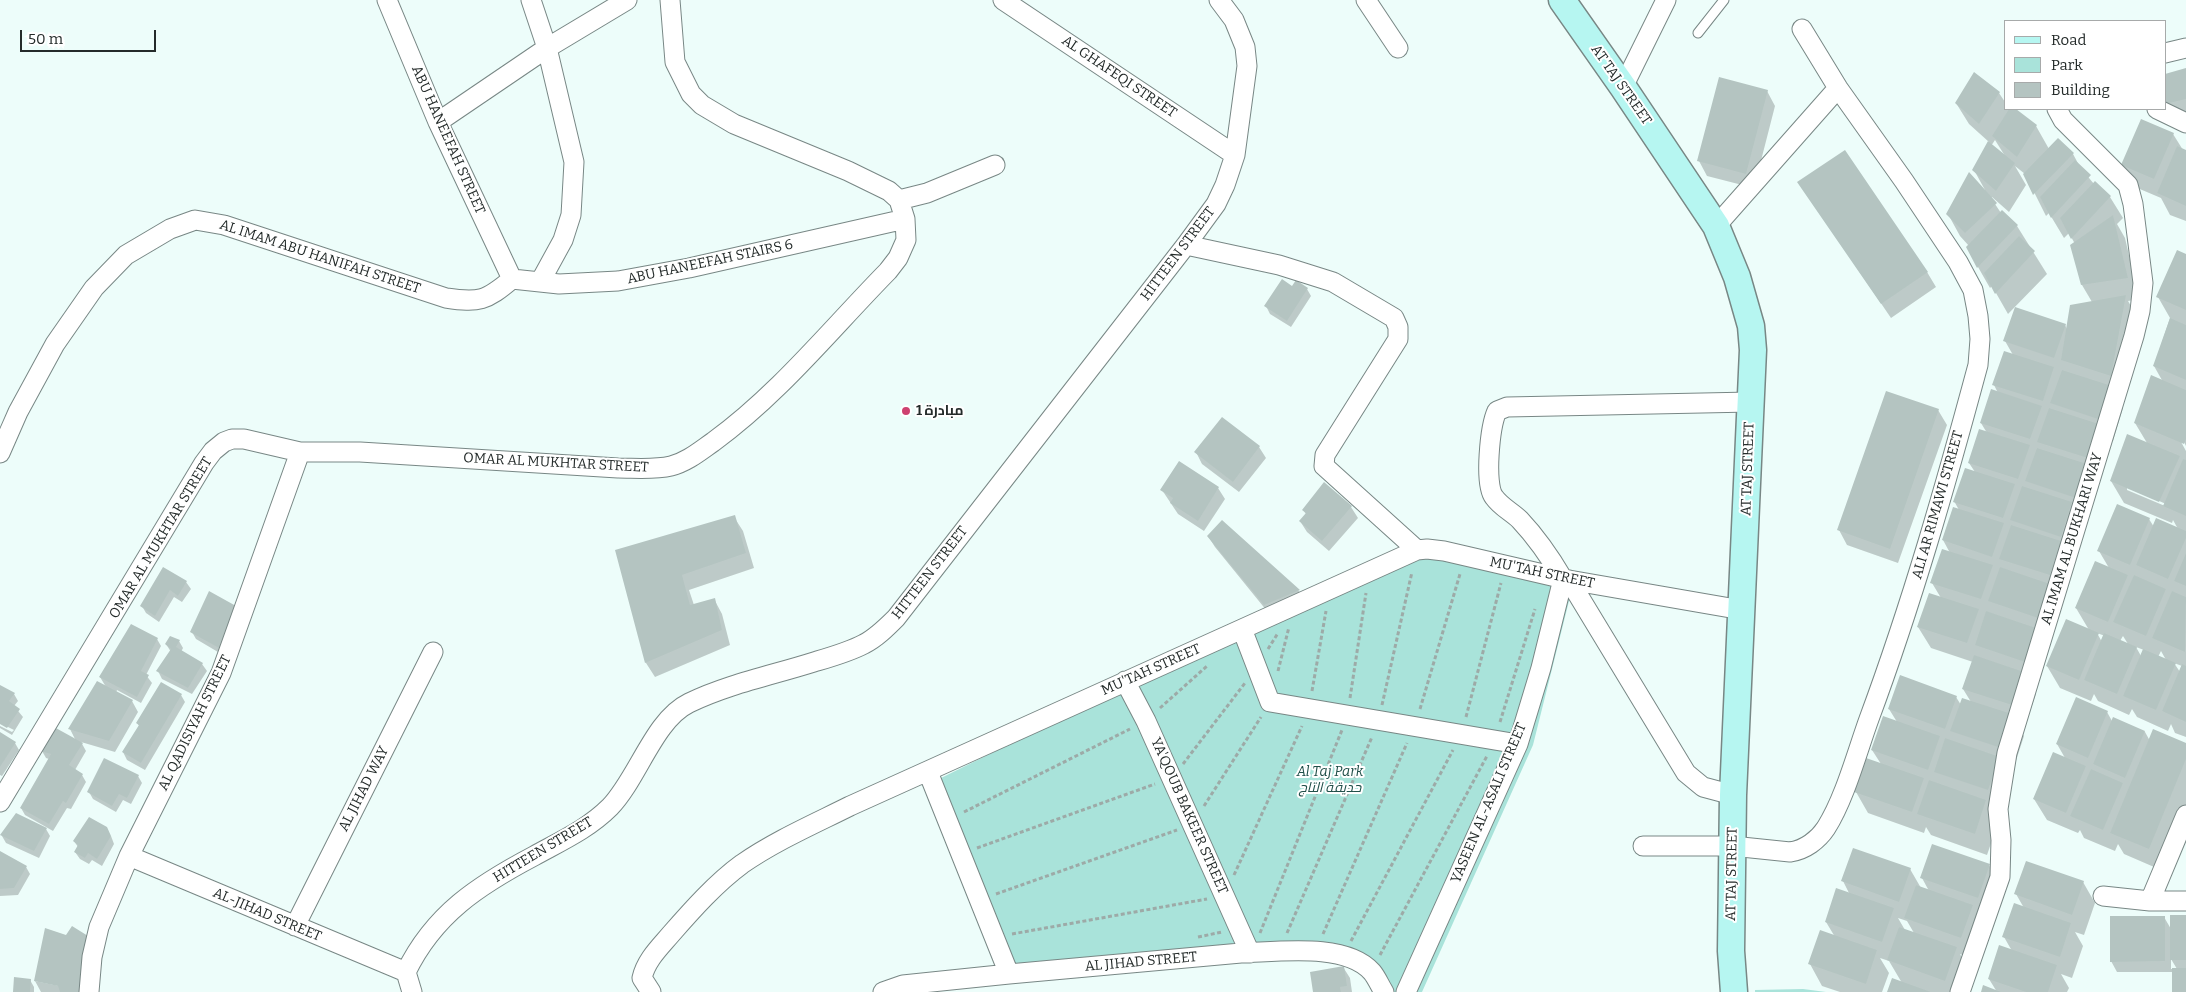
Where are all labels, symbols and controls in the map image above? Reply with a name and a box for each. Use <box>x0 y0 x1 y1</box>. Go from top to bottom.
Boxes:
scale bar <box>22 20 159 52</box>
legend <box>2004 20 2166 110</box>
text: 50 m <box>28 30 63 48</box>
text: Road <box>2051 31 2086 49</box>
street label: AL GHAFEQI STREET <box>1058 32 1180 122</box>
street label: AT TAJ STREET <box>1587 42 1655 128</box>
text: Park <box>2051 56 2083 74</box>
street label: ABU HANEEFAH STREET <box>408 63 488 217</box>
text: Building <box>2051 81 2110 99</box>
street label: HITTEEN STREET <box>1137 204 1219 304</box>
street label: AL IMAM ABU HANIFAH STREET <box>217 217 423 297</box>
street label: ABU HANEEFAH STAIRS 6 <box>626 236 794 288</box>
place label: مبادرة 1 <box>916 403 964 419</box>
marker: مبادرة 1 <box>900 405 912 417</box>
street label: AT TAJ STREET <box>1738 422 1758 516</box>
street label: ALI AR RIMAWI STREET <box>1909 429 1967 581</box>
street label: OMAR AL MUKHTAR STREET <box>463 450 649 476</box>
street label: AL IMAM AL BUKHARI WAY <box>2038 451 2106 627</box>
street label: OMAR AL MUKHTAR STREET <box>106 454 216 622</box>
street label: HITTEEN STREET <box>889 523 971 623</box>
street label: MU'TAH STREET <box>1488 554 1596 592</box>
street label: MU'TAH STREET <box>1099 641 1203 699</box>
street label: AL QADISIYAH STREET <box>155 653 235 793</box>
street label: YASEEN AL-ASALI STREET <box>1448 720 1530 886</box>
street label: YA'QOUB BAKEER STREET <box>1147 735 1231 897</box>
street label: AL JIHAD WAY <box>335 744 393 834</box>
park label: Al Taj Park حديقة التاج <box>1297 764 1363 796</box>
street label: HITTEEN STREET <box>490 814 596 886</box>
street label: AT TAJ STREET <box>1723 827 1741 921</box>
street label: AL-JIHAD STREET <box>210 885 324 945</box>
street label: AL JIHAD STREET <box>1084 949 1198 975</box>

